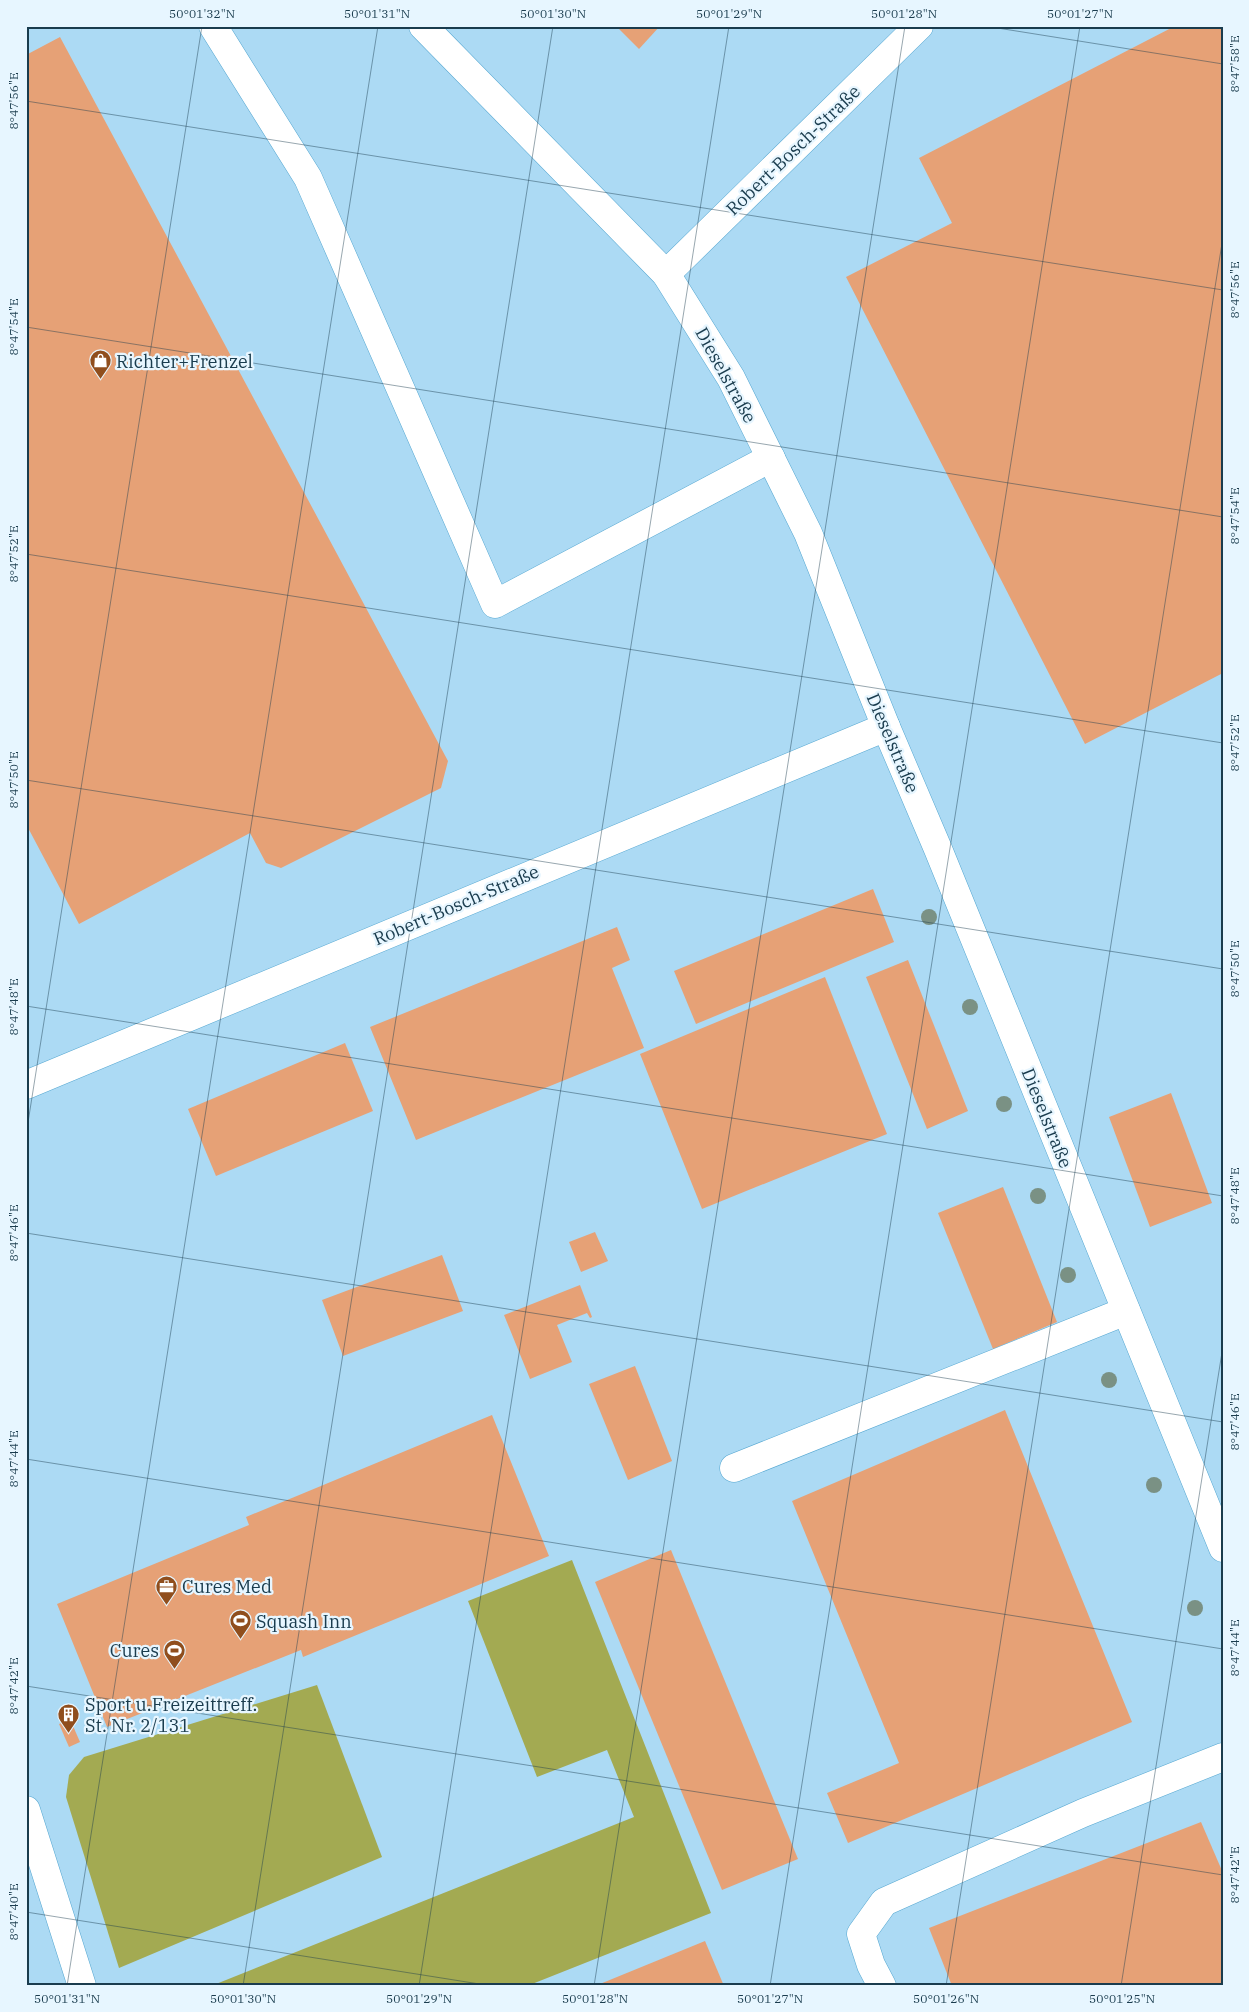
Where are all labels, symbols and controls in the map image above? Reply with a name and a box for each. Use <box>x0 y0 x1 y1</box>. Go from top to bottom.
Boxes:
text: 50°01'32"N <box>169 6 235 21</box>
text: 50°01'31"N <box>344 6 410 21</box>
text: 50°01'30"N <box>520 6 586 21</box>
text: 50°01'29"N <box>696 6 762 21</box>
text: 50°01'28"N <box>871 6 937 21</box>
text: 50°01'27"N <box>1047 6 1113 21</box>
text: 8°47'58"E <box>1227 35 1242 93</box>
text: 8°47'56"E <box>6 72 21 130</box>
street label: Robert-Bosch-Straße <box>721 80 865 220</box>
text: 8°47'56"E <box>1227 261 1242 319</box>
text: 8°47'54"E <box>6 298 21 356</box>
street label: Dieselstraße <box>690 323 762 427</box>
shop icon: Richter+Frenzel <box>88 349 112 380</box>
place label: Richter+Frenzel <box>116 350 253 373</box>
text: 8°47'54"E <box>1227 487 1242 545</box>
text: 8°47'52"E <box>6 525 21 583</box>
street label: Dieselstraße <box>862 690 924 796</box>
text: 8°47'52"E <box>1227 714 1242 772</box>
text: 8°47'50"E <box>6 751 21 809</box>
street label: Robert-Bosch-Straße <box>370 860 542 950</box>
text: 8°47'50"E <box>1227 940 1242 998</box>
text: 8°47'48"E <box>6 978 21 1036</box>
street label: Dieselstraße <box>1017 1065 1077 1171</box>
text: 8°47'48"E <box>1227 1167 1242 1225</box>
text: 8°47'46"E <box>6 1204 21 1262</box>
text: 8°47'46"E <box>1227 1393 1242 1451</box>
text: 8°47'44"E <box>6 1430 21 1488</box>
office icon: Cures Med <box>154 1574 178 1605</box>
place label: Cures Med <box>182 1575 272 1598</box>
sports icon: Squash Inn <box>228 1609 252 1640</box>
place label: Squash Inn <box>256 1610 352 1633</box>
text: 8°47'44"E <box>1227 1619 1242 1677</box>
sports icon: Cures <box>163 1638 187 1669</box>
place label: Cures <box>110 1639 159 1662</box>
text: 8°47'42"E <box>6 1657 21 1715</box>
place label: Sport u.Freizeittreff. St. Nr. 2/131 <box>85 1693 257 1737</box>
building icon: Sport u.Freizeittreff. St. Nr. 2/131 <box>57 1702 81 1733</box>
text: 8°47'42"E <box>1227 1846 1242 1904</box>
text: 8°47'40"E <box>6 1883 21 1941</box>
text: 50°01'31"N <box>34 1991 100 2006</box>
text: 50°01'30"N <box>210 1991 276 2006</box>
text: 50°01'29"N <box>386 1991 452 2006</box>
text: 50°01'28"N <box>562 1991 628 2006</box>
text: 50°01'27"N <box>737 1991 803 2006</box>
text: 50°01'26"N <box>913 1991 979 2006</box>
text: 50°01'25"N <box>1089 1991 1155 2006</box>

